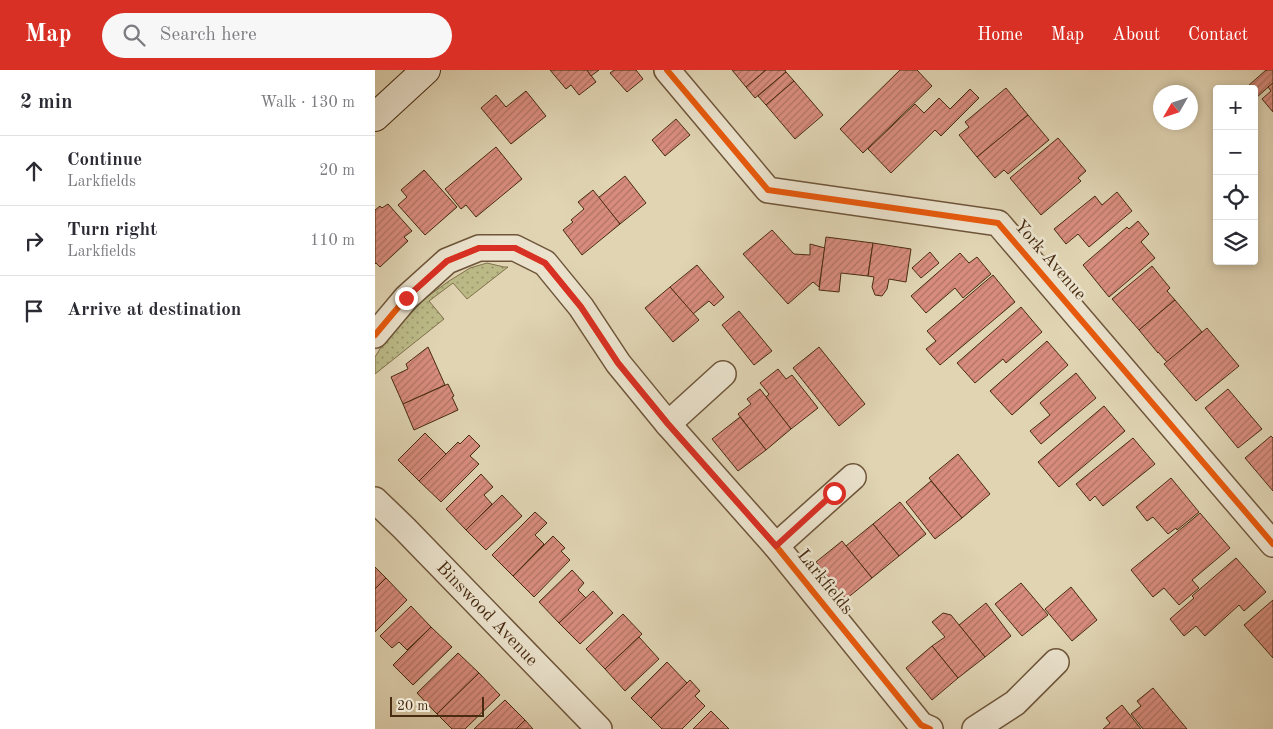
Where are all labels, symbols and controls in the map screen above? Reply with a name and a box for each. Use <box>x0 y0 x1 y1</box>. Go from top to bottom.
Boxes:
search box <box>102 13 452 58</box>
icon: search <box>120 21 148 49</box>
text: Map <box>25 23 72 47</box>
text: Search here <box>160 26 257 45</box>
text: Home <box>977 26 1023 44</box>
text: Map <box>1051 26 1084 44</box>
text: About <box>1112 26 1160 44</box>
text: Contact <box>1188 26 1248 44</box>
north arrow <box>1153 85 1198 130</box>
map controls <box>1213 85 1258 265</box>
button: + <box>1213 85 1258 130</box>
text: 2 min <box>20 92 73 113</box>
text: Walk · 130 m <box>260 95 355 111</box>
button: − <box>1213 130 1258 175</box>
text: Continue <box>67 151 142 170</box>
icon: ahead <box>20 157 48 185</box>
text: 20 m <box>319 163 355 179</box>
text: Larkfields <box>67 174 136 190</box>
button: locate <box>1213 175 1258 220</box>
street label: York Avenue <box>1011 216 1089 304</box>
button: layers <box>1213 220 1258 265</box>
text: Turn right <box>67 221 157 240</box>
icon: right <box>20 227 48 255</box>
text: 110 m <box>310 233 355 249</box>
text: Larkfields <box>67 244 136 260</box>
route end <box>395 287 418 310</box>
icon: arrive <box>20 297 48 325</box>
text: Arrive at destination <box>67 301 241 320</box>
route start <box>823 482 846 505</box>
street label: Larkfields <box>794 546 857 618</box>
street label: Binswood Avenue <box>433 558 541 670</box>
scale bar <box>390 694 484 717</box>
text: 20 m <box>397 699 428 713</box>

